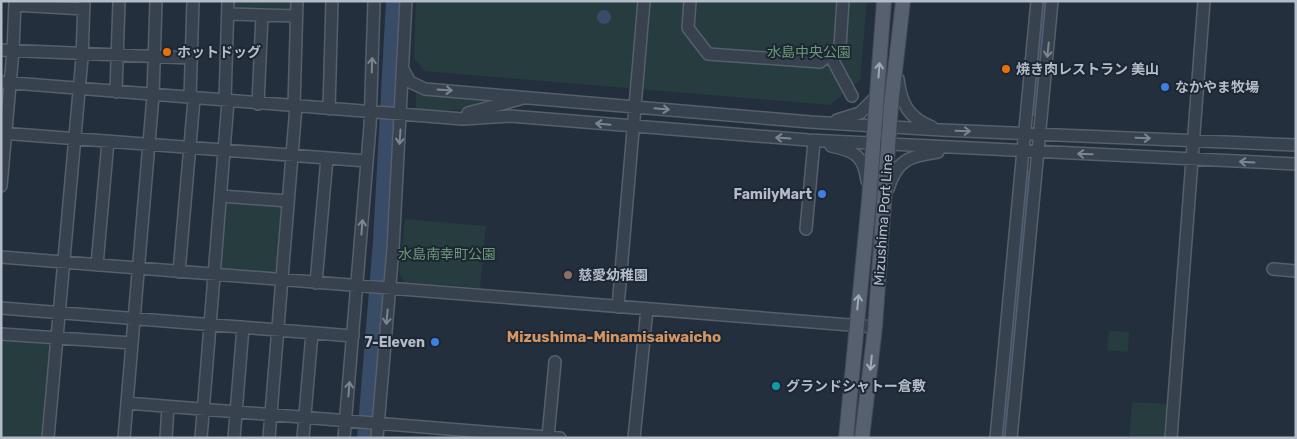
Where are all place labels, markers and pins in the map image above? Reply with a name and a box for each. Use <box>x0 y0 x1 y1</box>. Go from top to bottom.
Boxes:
place label: ホットドッグ <box>177 44 261 61</box>
marker: ホットドッグ <box>161 46 173 58</box>
place label: 焼き肉レストラン 美山 <box>1016 61 1159 78</box>
marker: 焼き肉レストラン 美山 <box>1000 63 1012 75</box>
place label: なかやま牧場 <box>1175 79 1259 96</box>
marker: なかやま牧場 <box>1159 81 1171 93</box>
place label: FamilyMart <box>733 186 812 203</box>
marker: FamilyMart <box>816 188 828 200</box>
place label: 慈愛幼稚園 <box>578 267 648 284</box>
marker: 慈愛幼稚園 <box>562 269 574 281</box>
place label: 7-Eleven <box>364 334 425 351</box>
marker: 7-Eleven <box>429 336 441 348</box>
place label: グランドシャトー倉敷 <box>786 378 926 395</box>
marker: グランドシャトー倉敷 <box>770 380 782 392</box>

